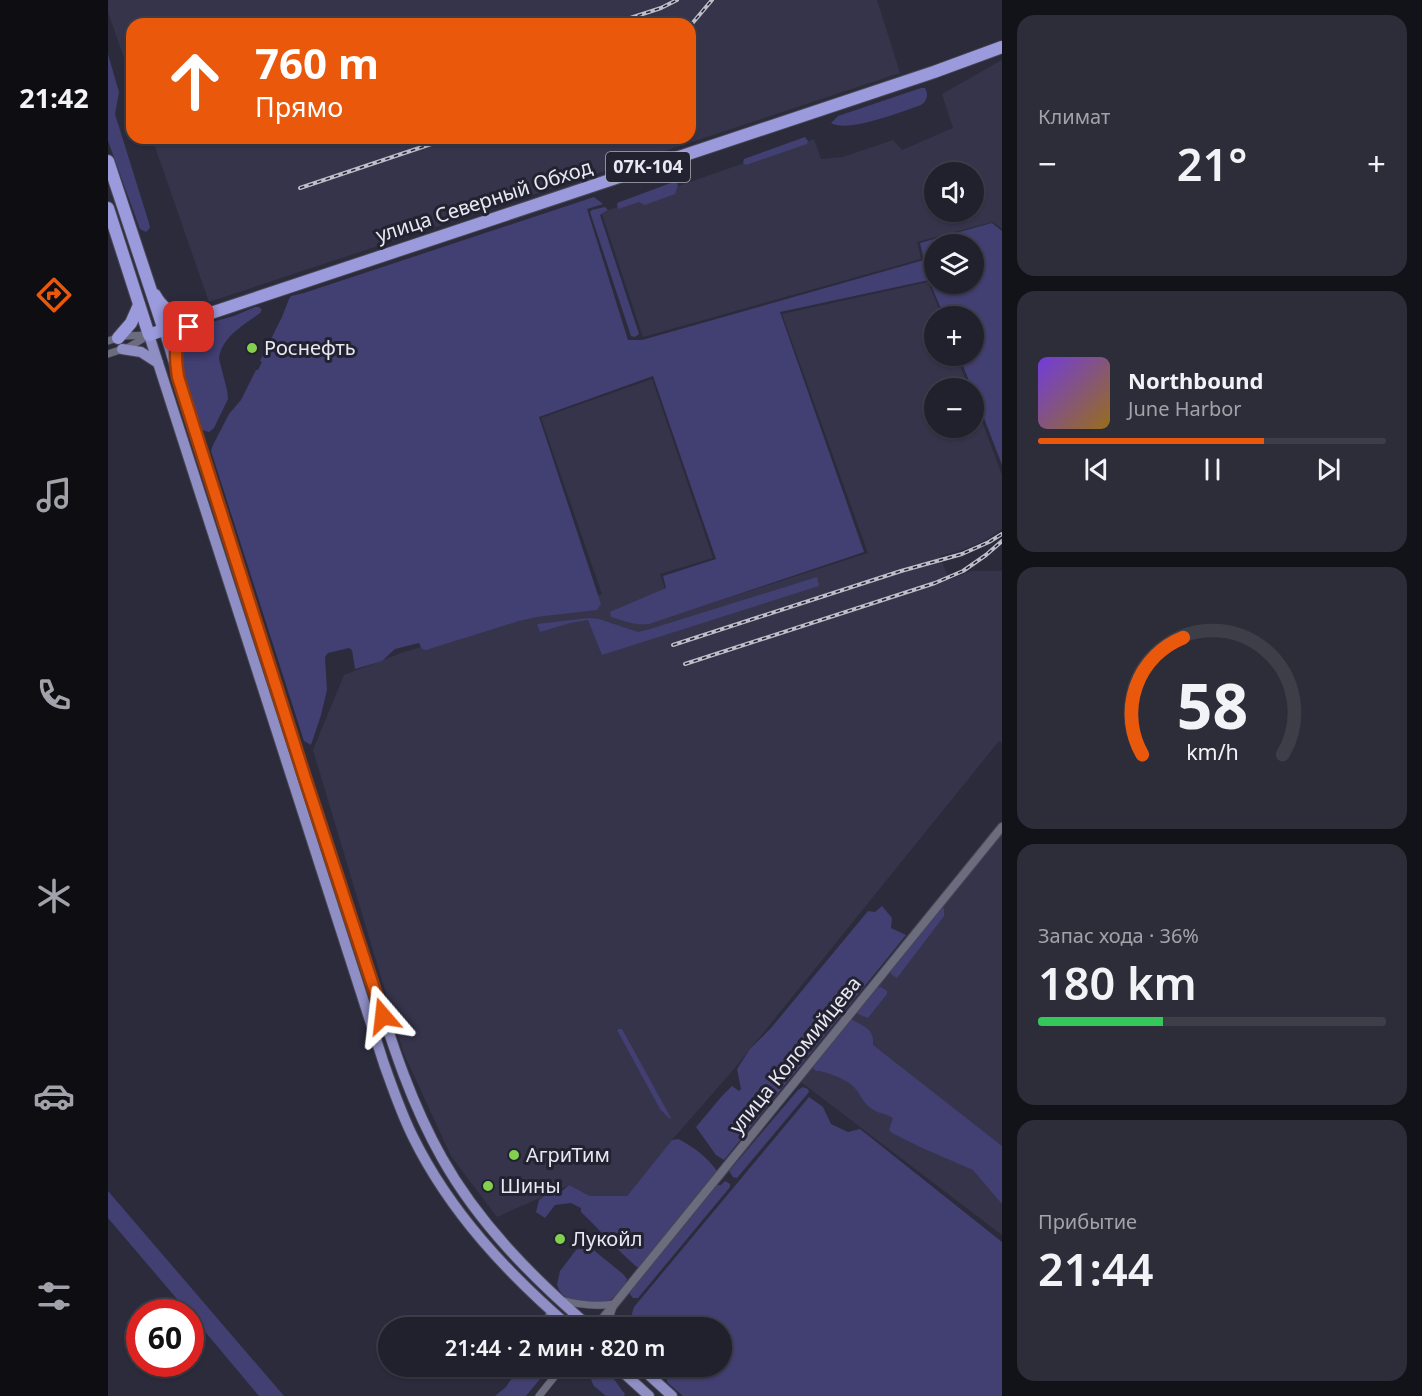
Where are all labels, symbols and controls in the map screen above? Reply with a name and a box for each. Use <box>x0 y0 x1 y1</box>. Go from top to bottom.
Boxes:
text: 760 m <box>255 34 379 91</box>
icon: ahead <box>156 42 234 120</box>
text: 21:42 <box>19 79 89 116</box>
text: Прямо <box>255 88 343 125</box>
text: Климат <box>1038 103 1110 130</box>
text: 21° <box>1177 133 1247 194</box>
text: − <box>1038 141 1057 186</box>
text: + <box>1367 141 1386 186</box>
road number: 07К-104 <box>606 152 690 182</box>
street label: улица Северный Обход <box>372 153 595 248</box>
map controls <box>924 162 984 438</box>
button: sound <box>924 162 984 222</box>
button: layers <box>924 234 984 294</box>
icon: directions <box>33 274 75 316</box>
pin <box>163 301 214 352</box>
button: + <box>924 306 984 366</box>
icon: arrive <box>172 310 205 343</box>
place label: Роснефть <box>264 334 356 361</box>
marker: Роснефть <box>245 341 259 355</box>
text: Northbound <box>1128 365 1263 395</box>
button: − <box>924 378 984 438</box>
text: June Harbor <box>1128 395 1242 422</box>
icon: previous <box>1080 453 1113 486</box>
icon: pause <box>1196 453 1229 486</box>
icon: next <box>1312 453 1345 486</box>
icon: music <box>33 474 75 516</box>
text: 58 <box>1176 662 1248 747</box>
icon: phone <box>33 674 75 716</box>
text: km/h <box>1186 737 1238 766</box>
icon: climate <box>33 875 75 917</box>
text: Запас хода · 36% <box>1038 922 1199 949</box>
text: 180 km <box>1038 952 1197 1013</box>
street label: улица Коломийцева <box>723 970 867 1139</box>
position arrow <box>351 984 415 1048</box>
icon: car <box>33 1075 75 1117</box>
place label: АгриТим <box>526 1141 610 1168</box>
marker: АгриТим <box>507 1148 521 1162</box>
place label: Шины <box>500 1172 561 1199</box>
marker: Шины <box>481 1179 495 1193</box>
text: Прибытие <box>1038 1208 1137 1235</box>
place label: Лукойл <box>572 1225 642 1252</box>
marker: Лукойл <box>553 1232 567 1246</box>
text: 21:44 <box>1038 1238 1153 1299</box>
icon: filters <box>33 1275 75 1317</box>
speed limit sign: 60 <box>126 1299 204 1377</box>
text: 21:44 · 2 мин · 820 m <box>445 1332 665 1362</box>

